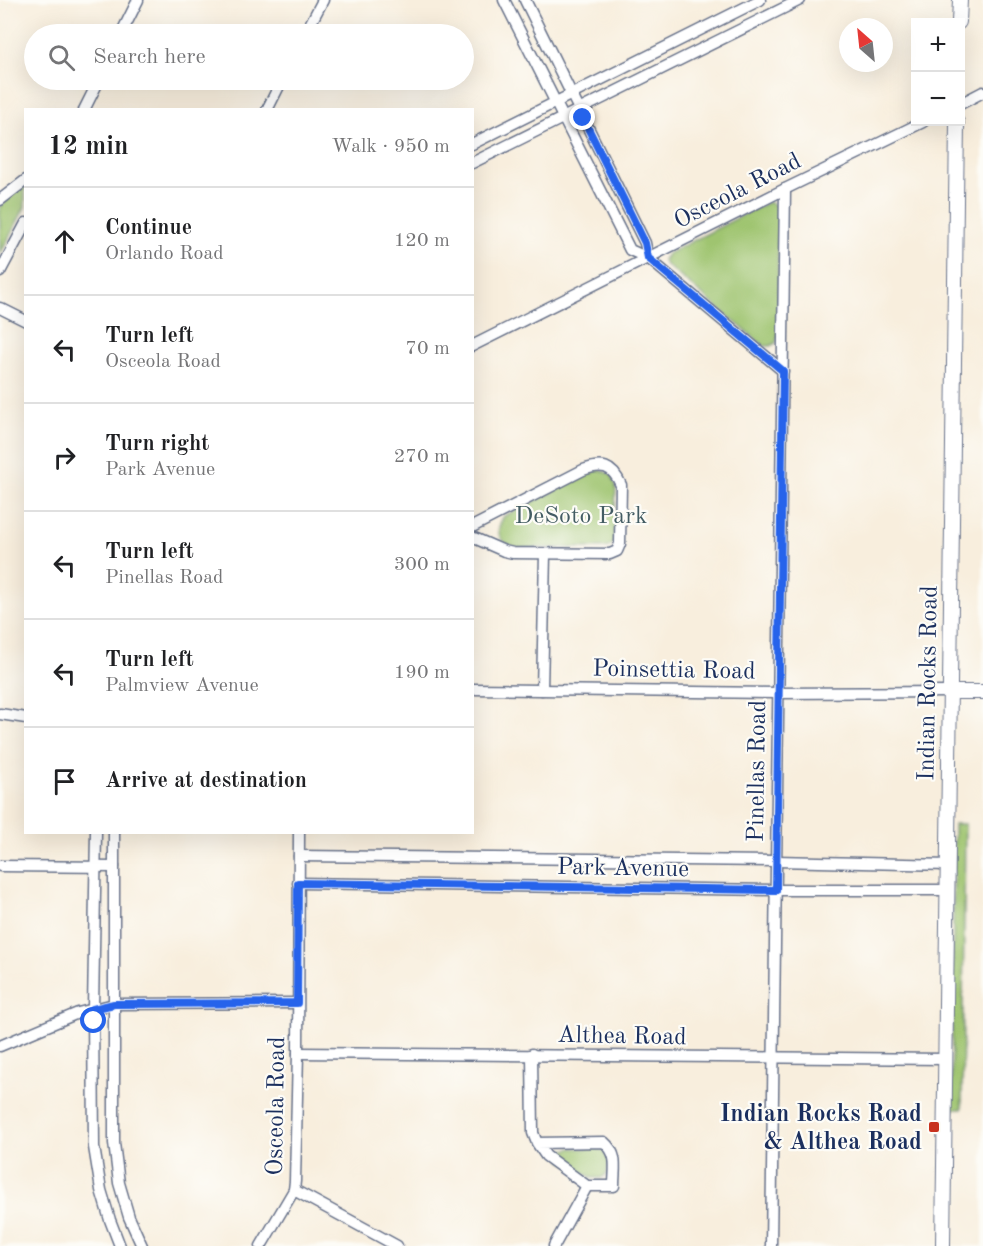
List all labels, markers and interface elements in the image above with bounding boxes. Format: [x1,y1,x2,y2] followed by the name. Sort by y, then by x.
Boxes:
[839,18,893,72] north arrow
[911,18,965,126] map controls
[911,18,965,72] button: +
[24,24,474,90] search box
[45,41,78,74] icon: search
[93,46,206,68] text: Search here
[911,72,965,126] button: −
[569,104,595,130] route end
[48,134,128,160] text: 12 min
[331,137,450,157] text: Walk · 950 m
[670,150,805,234] street label: Osceola Road
[105,217,192,239] text: Continue
[48,225,81,258] icon: ahead
[394,231,450,251] text: 120 m
[105,244,224,264] text: Orlando Road
[105,325,194,347] text: Turn left
[48,333,81,366] icon: left
[405,339,450,359] text: 70 m
[105,352,221,372] text: Osceola Road
[105,433,209,455] text: Turn right
[48,441,81,474] icon: right
[394,447,450,467] text: 270 m
[105,460,215,480] text: Park Avenue
[514,505,648,529] park label: DeSoto Park
[105,541,194,563] text: Turn left
[48,549,81,582] icon: left
[394,555,450,575] text: 300 m
[105,568,224,588] text: Pinellas Road
[915,585,943,781] street label: Indian Rocks Road
[105,649,194,671] text: Turn left
[48,657,81,690] icon: left
[592,658,756,684] street label: Poinsettia Road
[394,663,450,683] text: 190 m
[105,676,259,696] text: Palmview Avenue
[745,700,771,842] street label: Pinellas Road
[48,765,81,798] icon: arrive
[105,770,307,792] text: Arrive at destination
[557,856,689,882] street label: Park Avenue
[80,1007,106,1033] route start
[557,1024,687,1050] street label: Althea Road
[264,1036,290,1176] street label: Osceola Road
[720,1103,922,1155] place label: Indian Rocks Road & Althea Road
[927,1120,941,1134] marker: Indian Rocks Road & Althea Road

